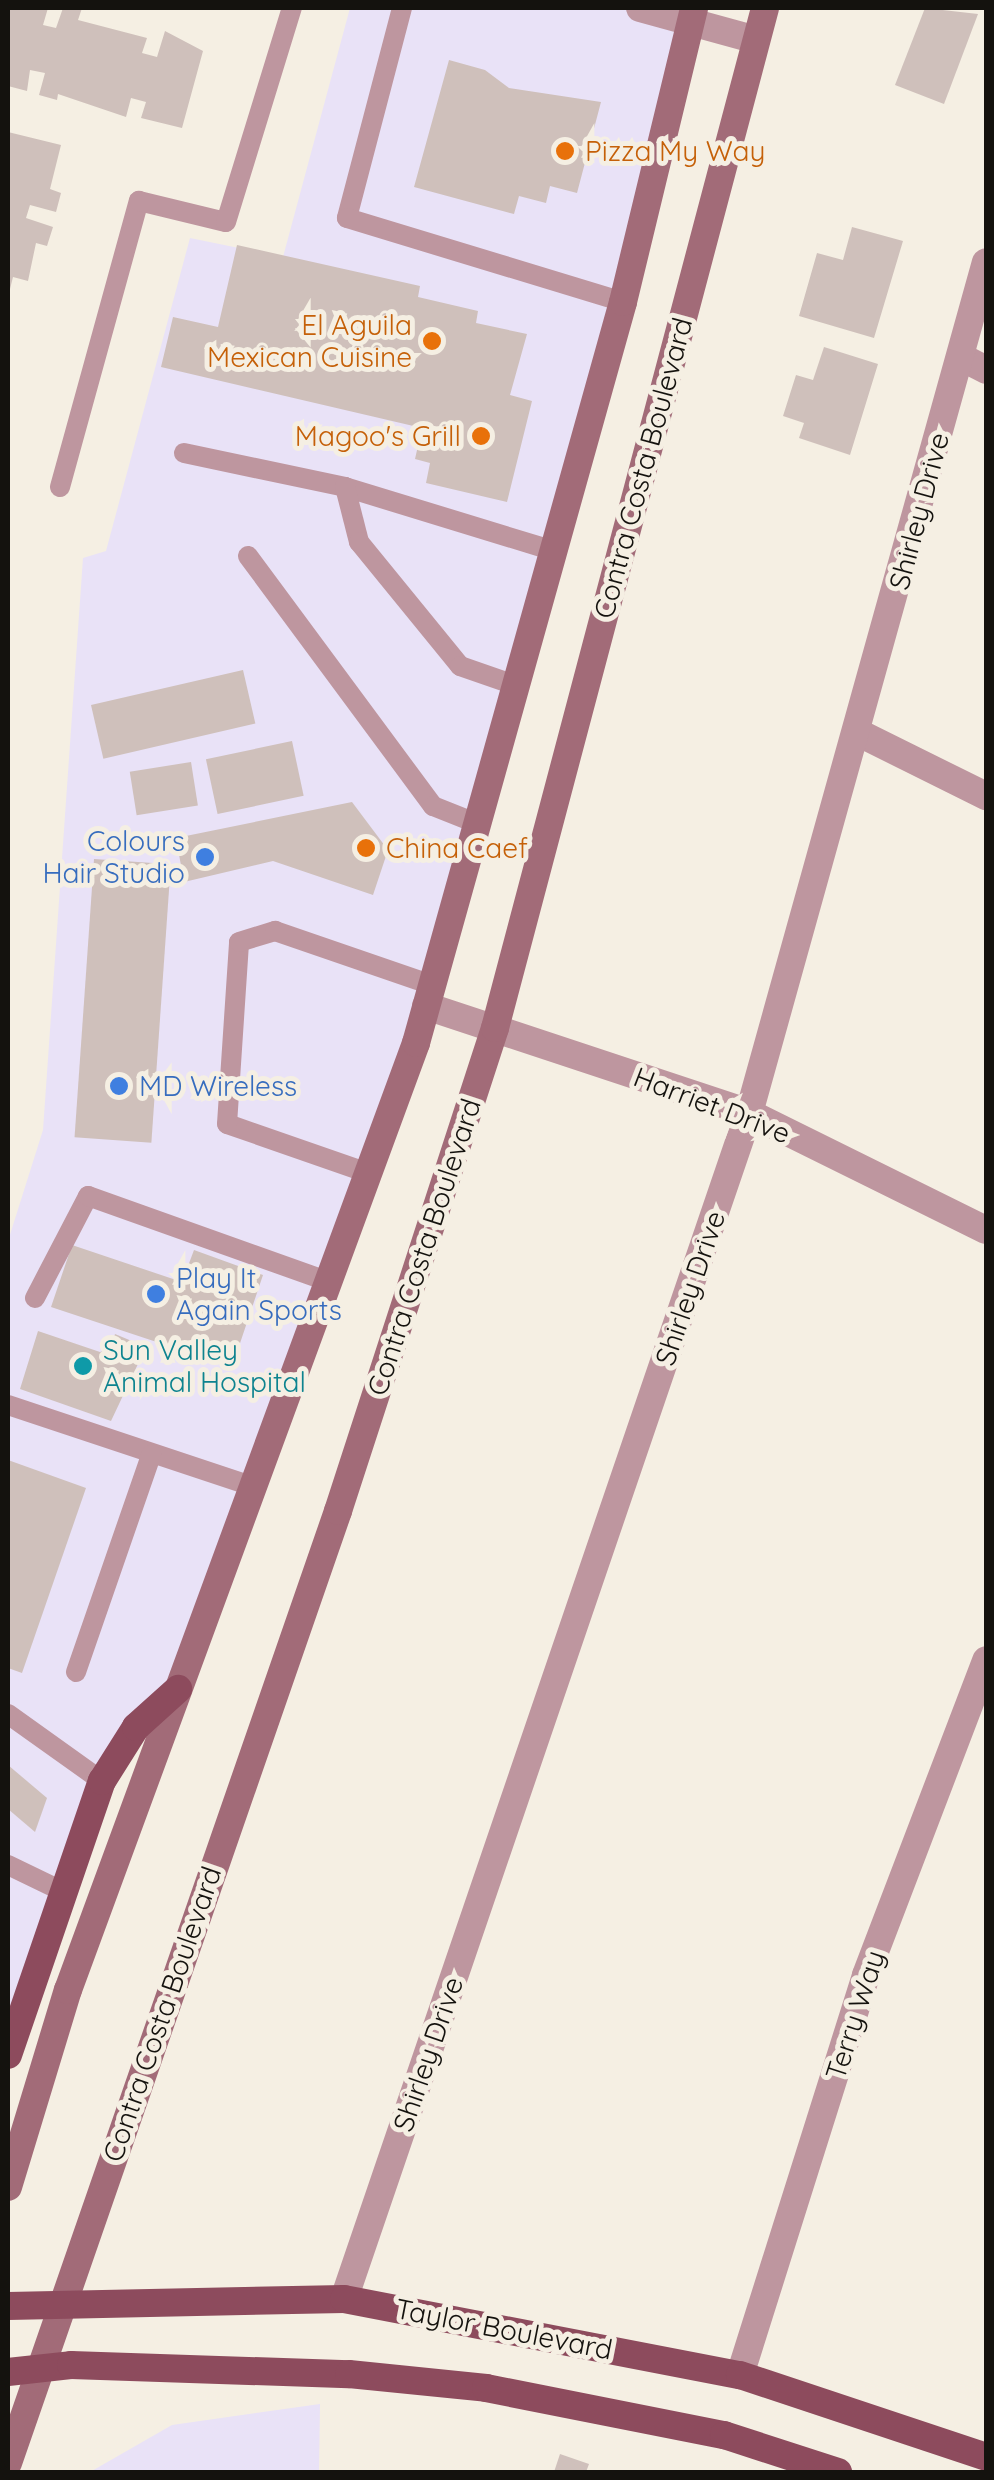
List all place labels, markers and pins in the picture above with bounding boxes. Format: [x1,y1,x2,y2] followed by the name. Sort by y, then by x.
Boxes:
[585,134,765,168] place label: Pizza My Way
[554,140,576,162] marker: Pizza My Way
[207,308,412,374] place label: El Aguila Mexican Cuisine
[421,330,443,352] marker: El Aguila Mexican Cuisine
[295,419,461,453] place label: Magoo's Grill
[470,425,492,447] marker: Magoo's Grill
[42,824,185,890] place label: Colours Hair Studio
[386,831,528,865] place label: China Caef
[355,837,377,859] marker: China Caef
[194,846,216,868] marker: Colours Hair Studio
[139,1069,297,1103] place label: MD Wireless
[108,1075,130,1097] marker: MD Wireless
[176,1261,342,1327] place label: Play It Again Sports
[145,1283,167,1305] marker: Play It Again Sports
[103,1333,306,1399] place label: Sun Valley Animal Hospital
[72,1355,94,1377] marker: Sun Valley Animal Hospital

